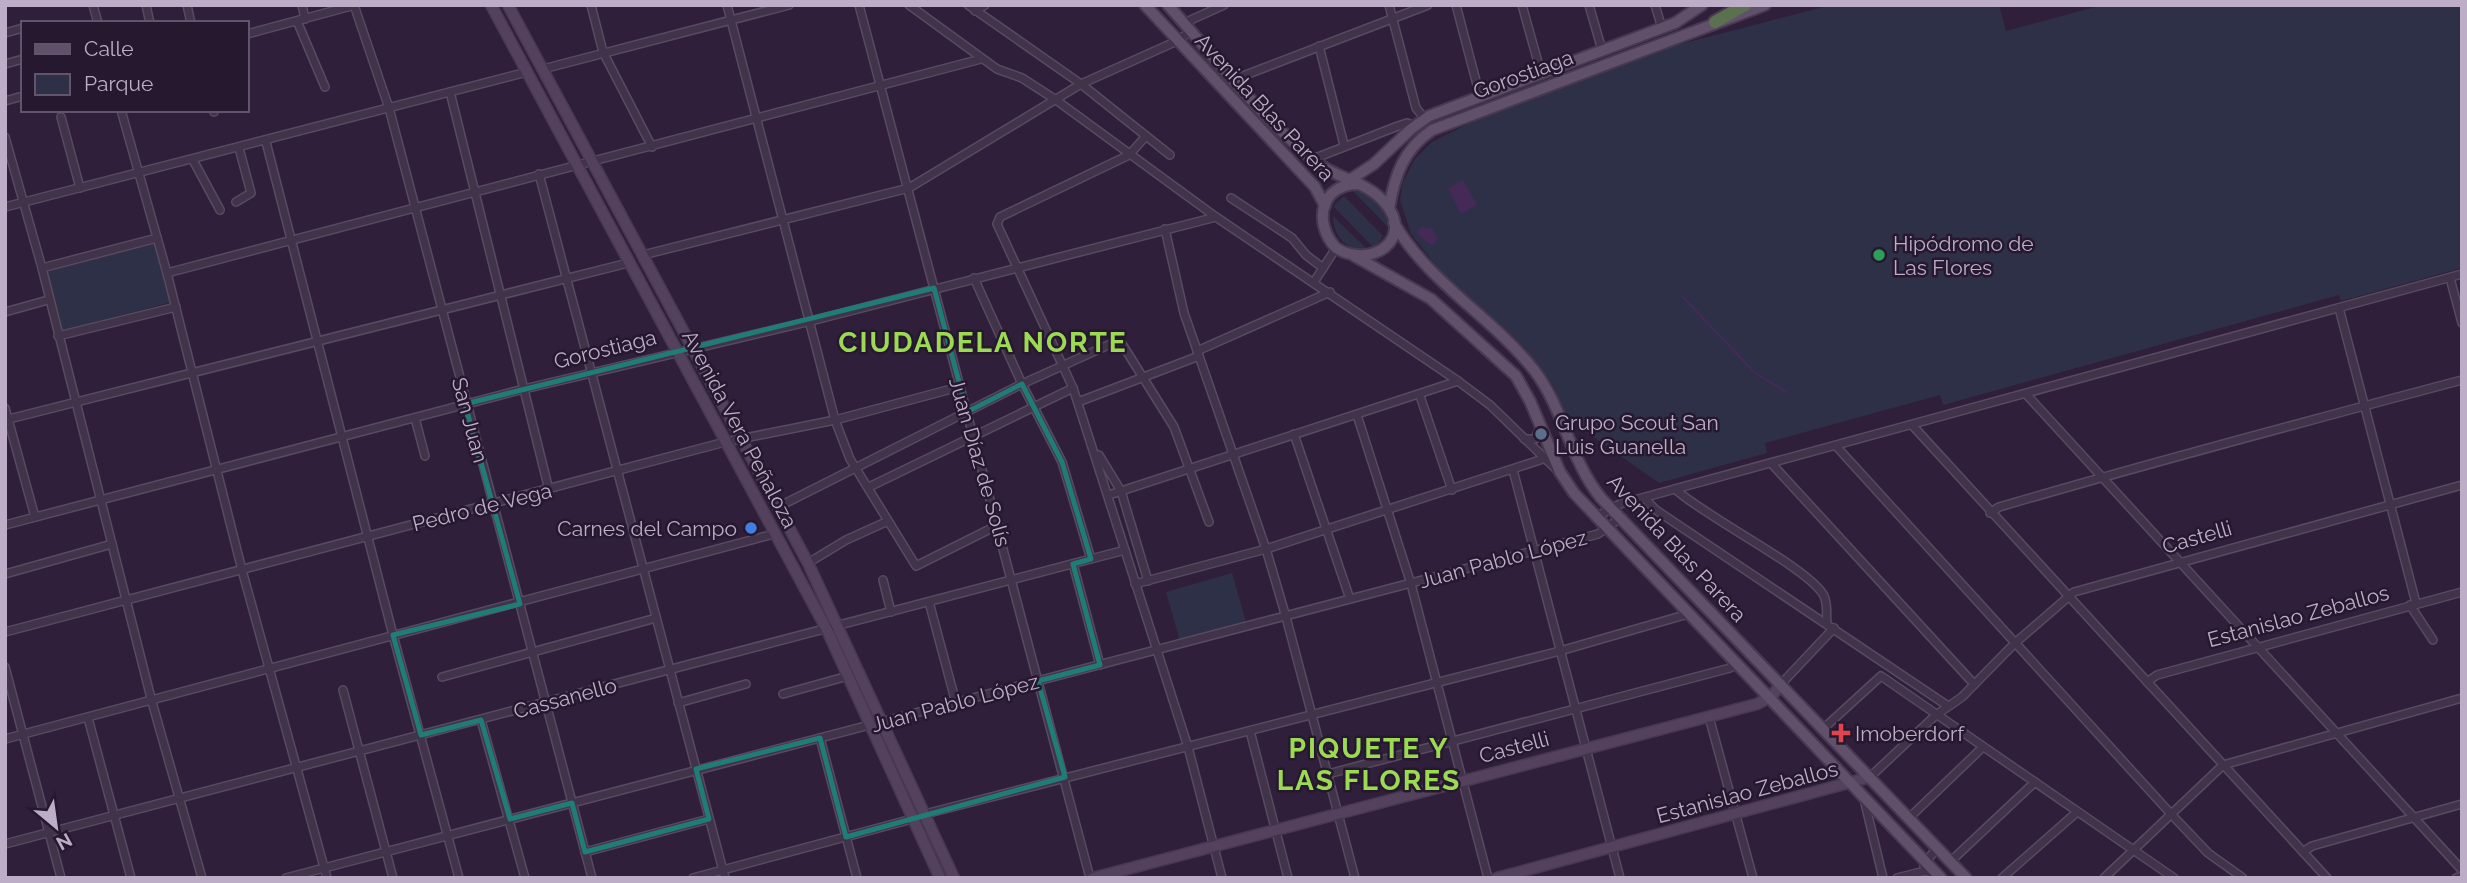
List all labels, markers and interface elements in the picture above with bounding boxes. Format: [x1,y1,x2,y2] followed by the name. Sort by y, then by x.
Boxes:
[21,21,248,112] legend
[1190,28,1340,186] street label: Avenida Blas Parera
[84,36,134,61] text: Calle
[1470,44,1576,104] street label: Gorostiaga
[84,71,153,96] text: Parque
[1893,231,2034,280] place label: Hipódromo de Las Flores
[1871,247,1887,263] marker: Hipódromo de Las Flores
[551,324,659,374] street label: Gorostiaga
[677,326,803,532] street label: Avenida Vera Peñaloza
[838,326,1128,359] district label: CIUDADELA NORTE
[447,375,493,465] street label: San Juan
[944,375,1016,549] street label: Juan Díaz de Solís
[1555,410,1719,459] place label: Grupo Scout San Luis Guanella
[1533,426,1549,442] marker: Grupo Scout San Luis Guanella
[1602,469,1752,627] street label: Avenida Blas Parera
[410,478,554,536] street label: Pedro de Vega
[2159,515,2235,559] street label: Castelli
[557,516,737,541] place label: Carnes del Campo
[743,520,759,536] marker: Carnes del Campo
[1416,525,1590,593] street label: Juan Pablo López
[2204,580,2392,652] street label: Estanislao Zeballos
[868,669,1042,737] street label: Juan Pablo López
[511,672,619,724] street label: Cassanello
[1855,721,1965,746] place label: Imoberdorf
[1833,725,1849,741] marker: Imoberdorf
[1476,726,1552,768] street label: Castelli
[1277,732,1461,797] district label: PIQUETE Y LAS FLORES
[1653,756,1841,828] street label: Estanislao Zeballos
[21,792,91,862] north arrow
[53,829,76,855] text: N

